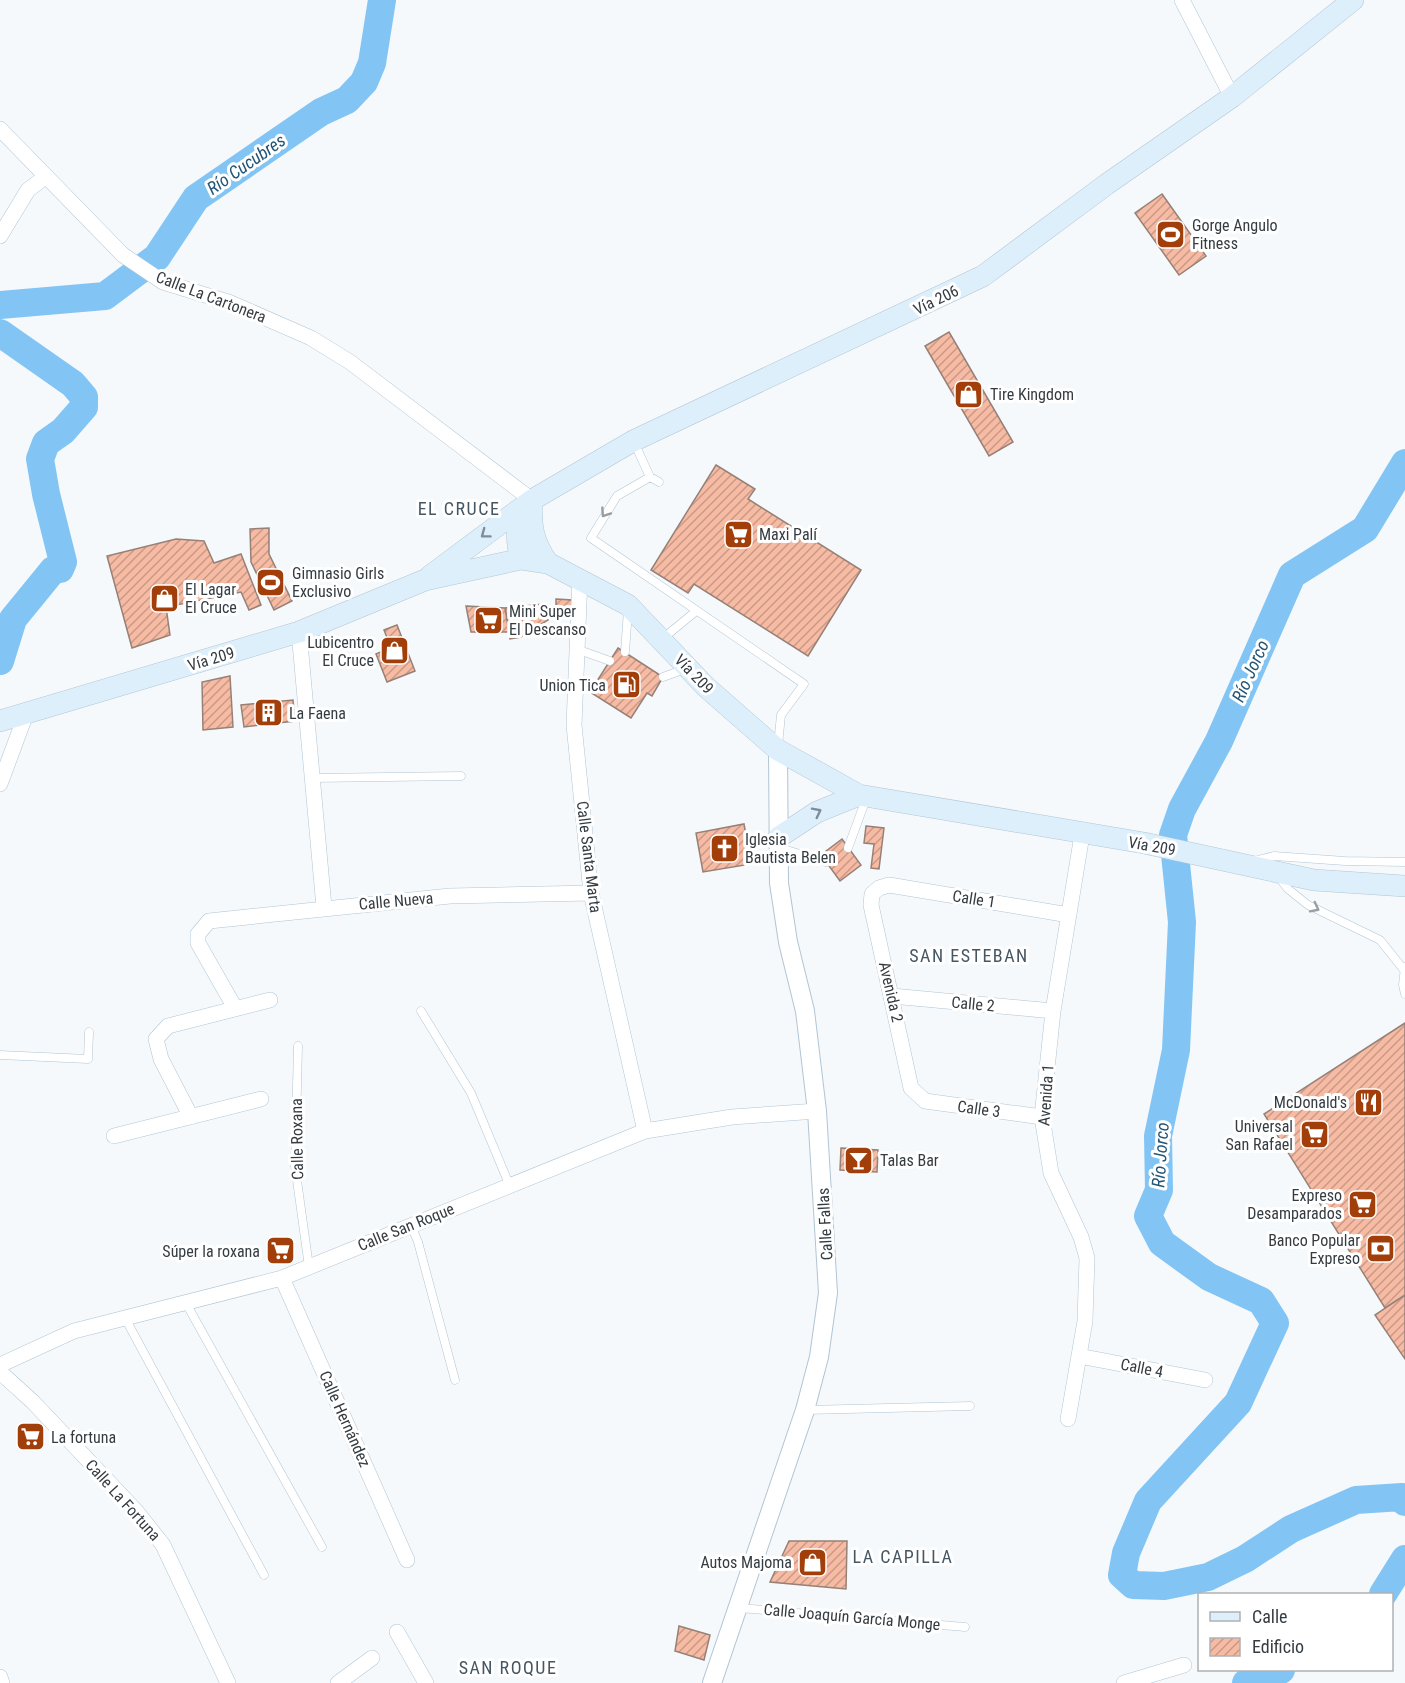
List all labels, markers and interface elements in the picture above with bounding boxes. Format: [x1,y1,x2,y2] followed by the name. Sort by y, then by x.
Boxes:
[203,129,289,199] water label: Río Cucubres
[1192,216,1278,253] place label: Gorge Angulo Fitness
[1155,218,1187,250] sports icon: Gorge Angulo Fitness
[153,267,269,327] street label: Calle La Cartonera
[910,281,962,319] street label: Vía 206
[953,378,985,410] shop icon: Tire Kingdom
[990,385,1074,404] place label: Tire Kingdom
[418,498,500,519] district label: EL CRUCE
[601,507,612,518] one-way arrow
[722,518,754,550] supermarket icon: Maxi Palí
[759,525,818,544] place label: Maxi Palí
[480,527,491,538] one-way arrow
[292,564,384,601] place label: Gimnasio Girls Exclusivo
[255,566,287,598] sports icon: Gimnasio Girls Exclusivo
[185,580,237,617] place label: El Lagar El Cruce
[148,582,180,614] shop icon: El Lagar El Cruce
[509,602,586,639] place label: Mini Super El Descanso
[472,604,504,636] supermarket icon: Mini Super El Descanso
[307,633,374,670] place label: Lubicentro El Cruce
[379,635,411,667] shop icon: Lubicentro El Cruce
[1227,637,1273,705] water label: Río Jorco
[185,643,237,675] street label: Vía 209
[671,650,717,698] street label: Vía 209
[611,669,643,701] fuel station icon: Union Tica
[539,676,606,695] place label: Union Tica
[252,697,284,729] building icon: La Faena
[289,704,346,723] place label: La Faena
[573,800,605,914] street label: Calle Santa Marta
[811,808,821,819] one-way arrow
[745,830,836,867] place label: Iglesia Bautista Belen
[708,832,740,864] church icon: Iglesia Bautista Belen
[1127,832,1177,860] street label: Vía 209
[951,886,997,912] street label: Calle 1
[358,888,434,914] street label: Calle Nueva
[1308,901,1319,912] one-way arrow
[909,945,1029,966] district label: SAN ESTEBAN
[875,960,907,1024] street label: Avenida 2
[951,993,995,1015] street label: Calle 2
[1034,1064,1058,1126] street label: Avenida 1
[1352,1086,1384,1118] restaurant icon: McDonald's
[1274,1093,1347,1112] place label: McDonald's
[956,1097,1002,1121] street label: Calle 3
[287,1098,307,1180] street label: Calle Roxana
[1226,1117,1293,1154] place label: Universal San Rafael
[1298,1119,1330,1151] supermarket icon: Universal San Rafael
[1147,1122,1173,1188] water label: Río Jorco
[843,1144,875,1176] bar icon: Talas Bar
[880,1151,939,1170] place label: Talas Bar
[1247,1186,1342,1223] place label: Expreso Desamparados
[814,1187,836,1261] street label: Calle Fallas
[1347,1188,1379,1220] supermarket icon: Expreso Desamparados
[355,1199,457,1255] street label: Calle San Roque
[1268,1231,1360,1268] place label: Banco Popular Expreso
[1365,1233,1397,1265] bank icon: Banco Popular Expreso
[265,1235,297,1267] supermarket icon: Súper la roxana
[162,1242,260,1261] place label: Súper la roxana
[1119,1355,1165,1381] street label: Calle 4
[315,1368,375,1470] street label: Calle Hernández
[14,1421,46,1453] supermarket icon: La fortuna
[51,1428,116,1447] place label: La fortuna
[82,1455,164,1545] street label: Calle La Fortuna
[797,1546,829,1578] shop icon: Autos Majoma
[853,1546,953,1567] district label: LA CAPILLA
[700,1553,792,1572] place label: Autos Majoma
[1198,1593,1393,1671] legend
[763,1600,941,1634] street label: Calle Joaquín García Monge
[1252,1606,1288,1627] text: Calle
[1252,1636,1304,1657] text: Edificio
[459,1657,557,1678] district label: SAN ROQUE

